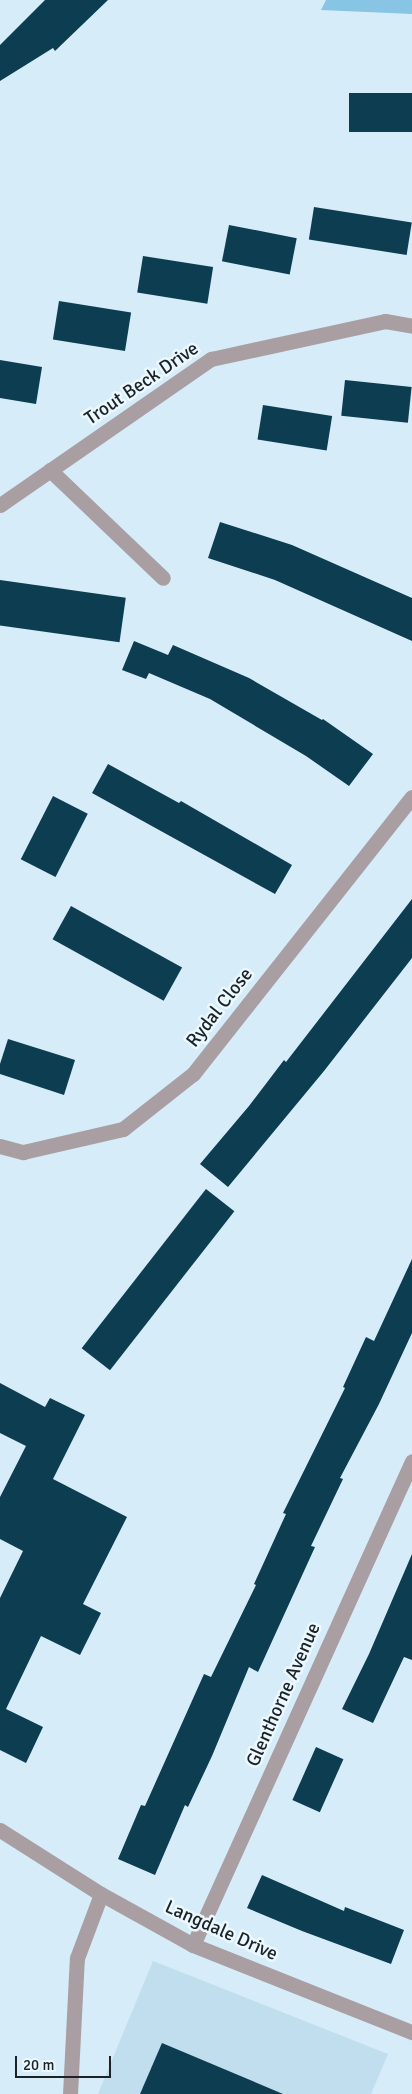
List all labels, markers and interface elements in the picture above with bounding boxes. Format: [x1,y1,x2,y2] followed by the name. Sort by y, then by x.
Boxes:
[81,338,203,430] street label: Trout Beck Drive
[182,964,258,1052] street label: Rydal Close
[242,1620,326,1770] street label: Glenthorne Avenue
[161,1896,281,1966] street label: Langdale Drive
[18,2046,114,2078] scale bar
[23,2056,54,2074] text: 20 m

